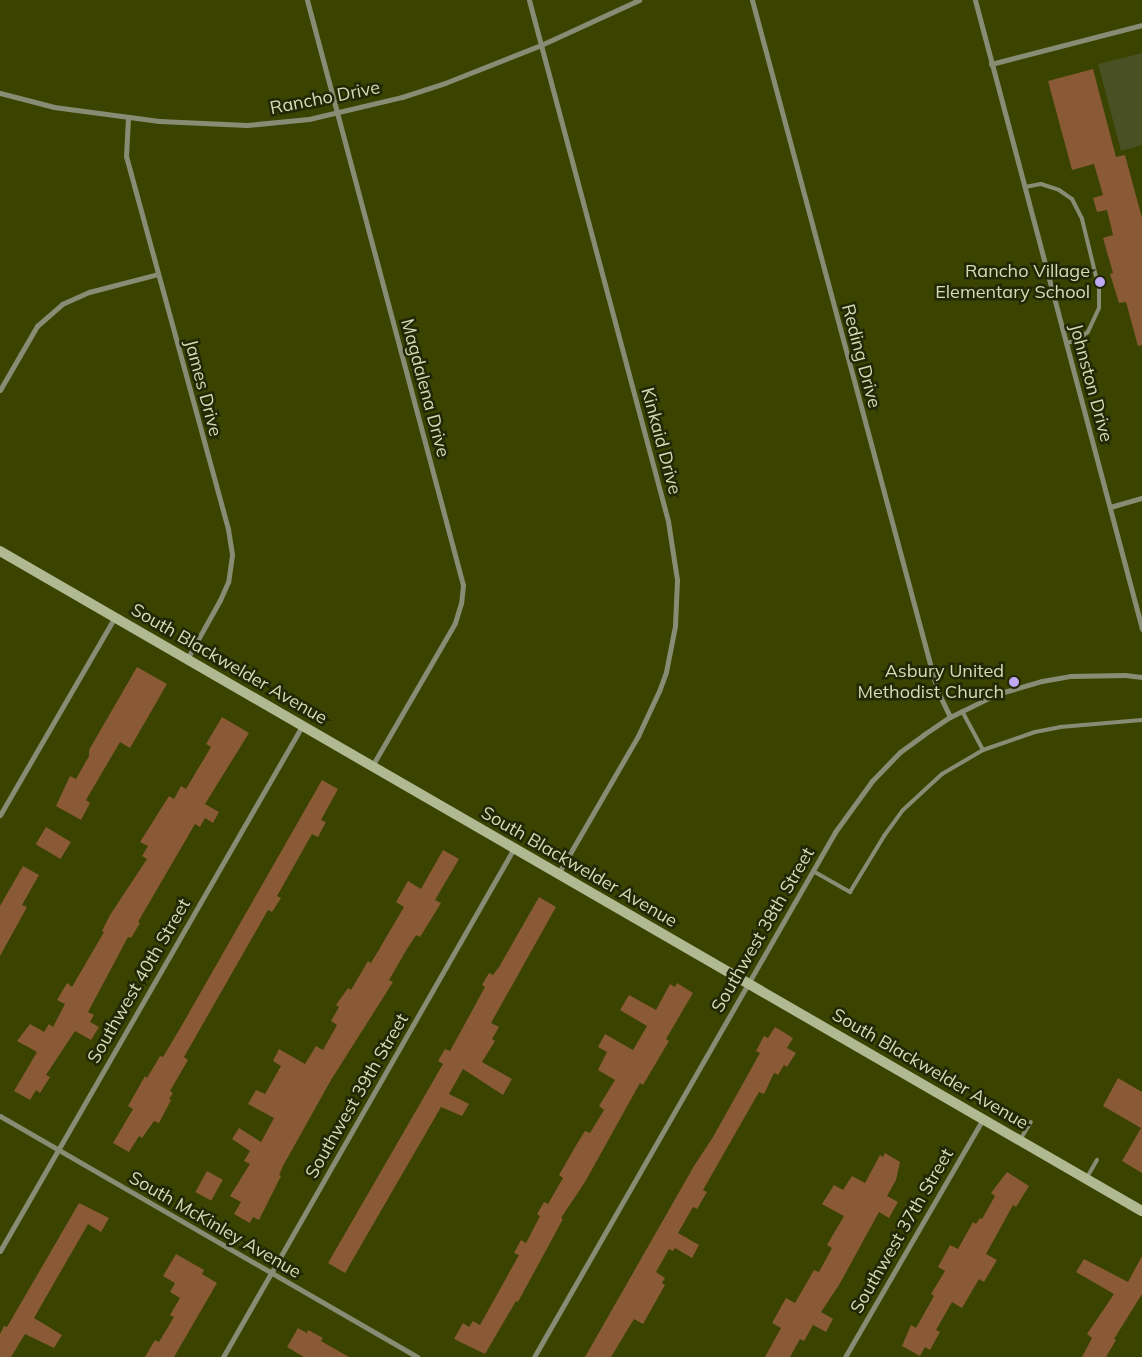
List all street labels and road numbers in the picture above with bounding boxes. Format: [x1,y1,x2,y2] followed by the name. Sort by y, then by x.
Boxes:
[268,77,382,119] street label: Rancho Drive
[837,302,885,410] street label: Reding Drive
[396,316,454,460] street label: Magdalena Drive
[1065,322,1117,444] street label: Johnston Drive
[180,337,226,439] street label: James Drive
[636,385,686,497] street label: Kinkaid Drive
[127,599,331,729] street label: South Blackwelder Avenue
[477,802,681,932] street label: South Blackwelder Avenue
[707,844,819,1016] street label: Southwest 38th Street
[83,895,195,1067] street label: Southwest 40th Street
[828,1004,1032,1134] street label: South Blackwelder Avenue
[301,1010,413,1182] street label: Southwest 39th Street
[846,1145,958,1317] street label: Southwest 37th Street
[125,1167,305,1283] street label: South McKinley Avenue

